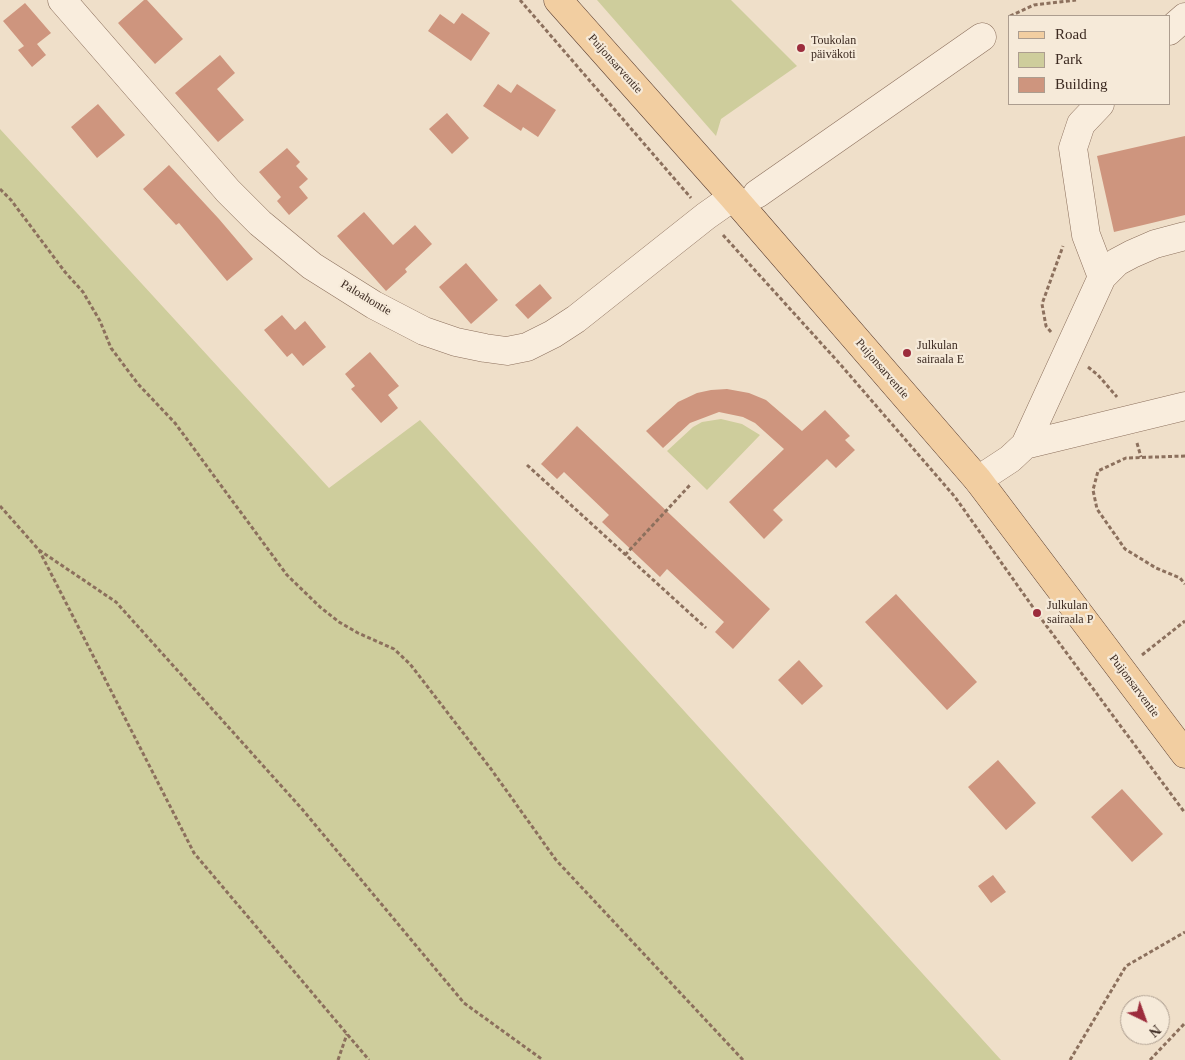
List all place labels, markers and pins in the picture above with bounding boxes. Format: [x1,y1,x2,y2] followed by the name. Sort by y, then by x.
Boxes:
[811,34,856,62] place label: Toukolan päiväkoti
[795,42,807,54] marker: Toukolan päiväkoti
[917,339,964,367] place label: Julkulan sairaala E
[901,347,913,359] marker: Julkulan sairaala E
[1047,599,1093,627] place label: Julkulan sairaala P
[1031,607,1043,619] marker: Julkulan sairaala P

